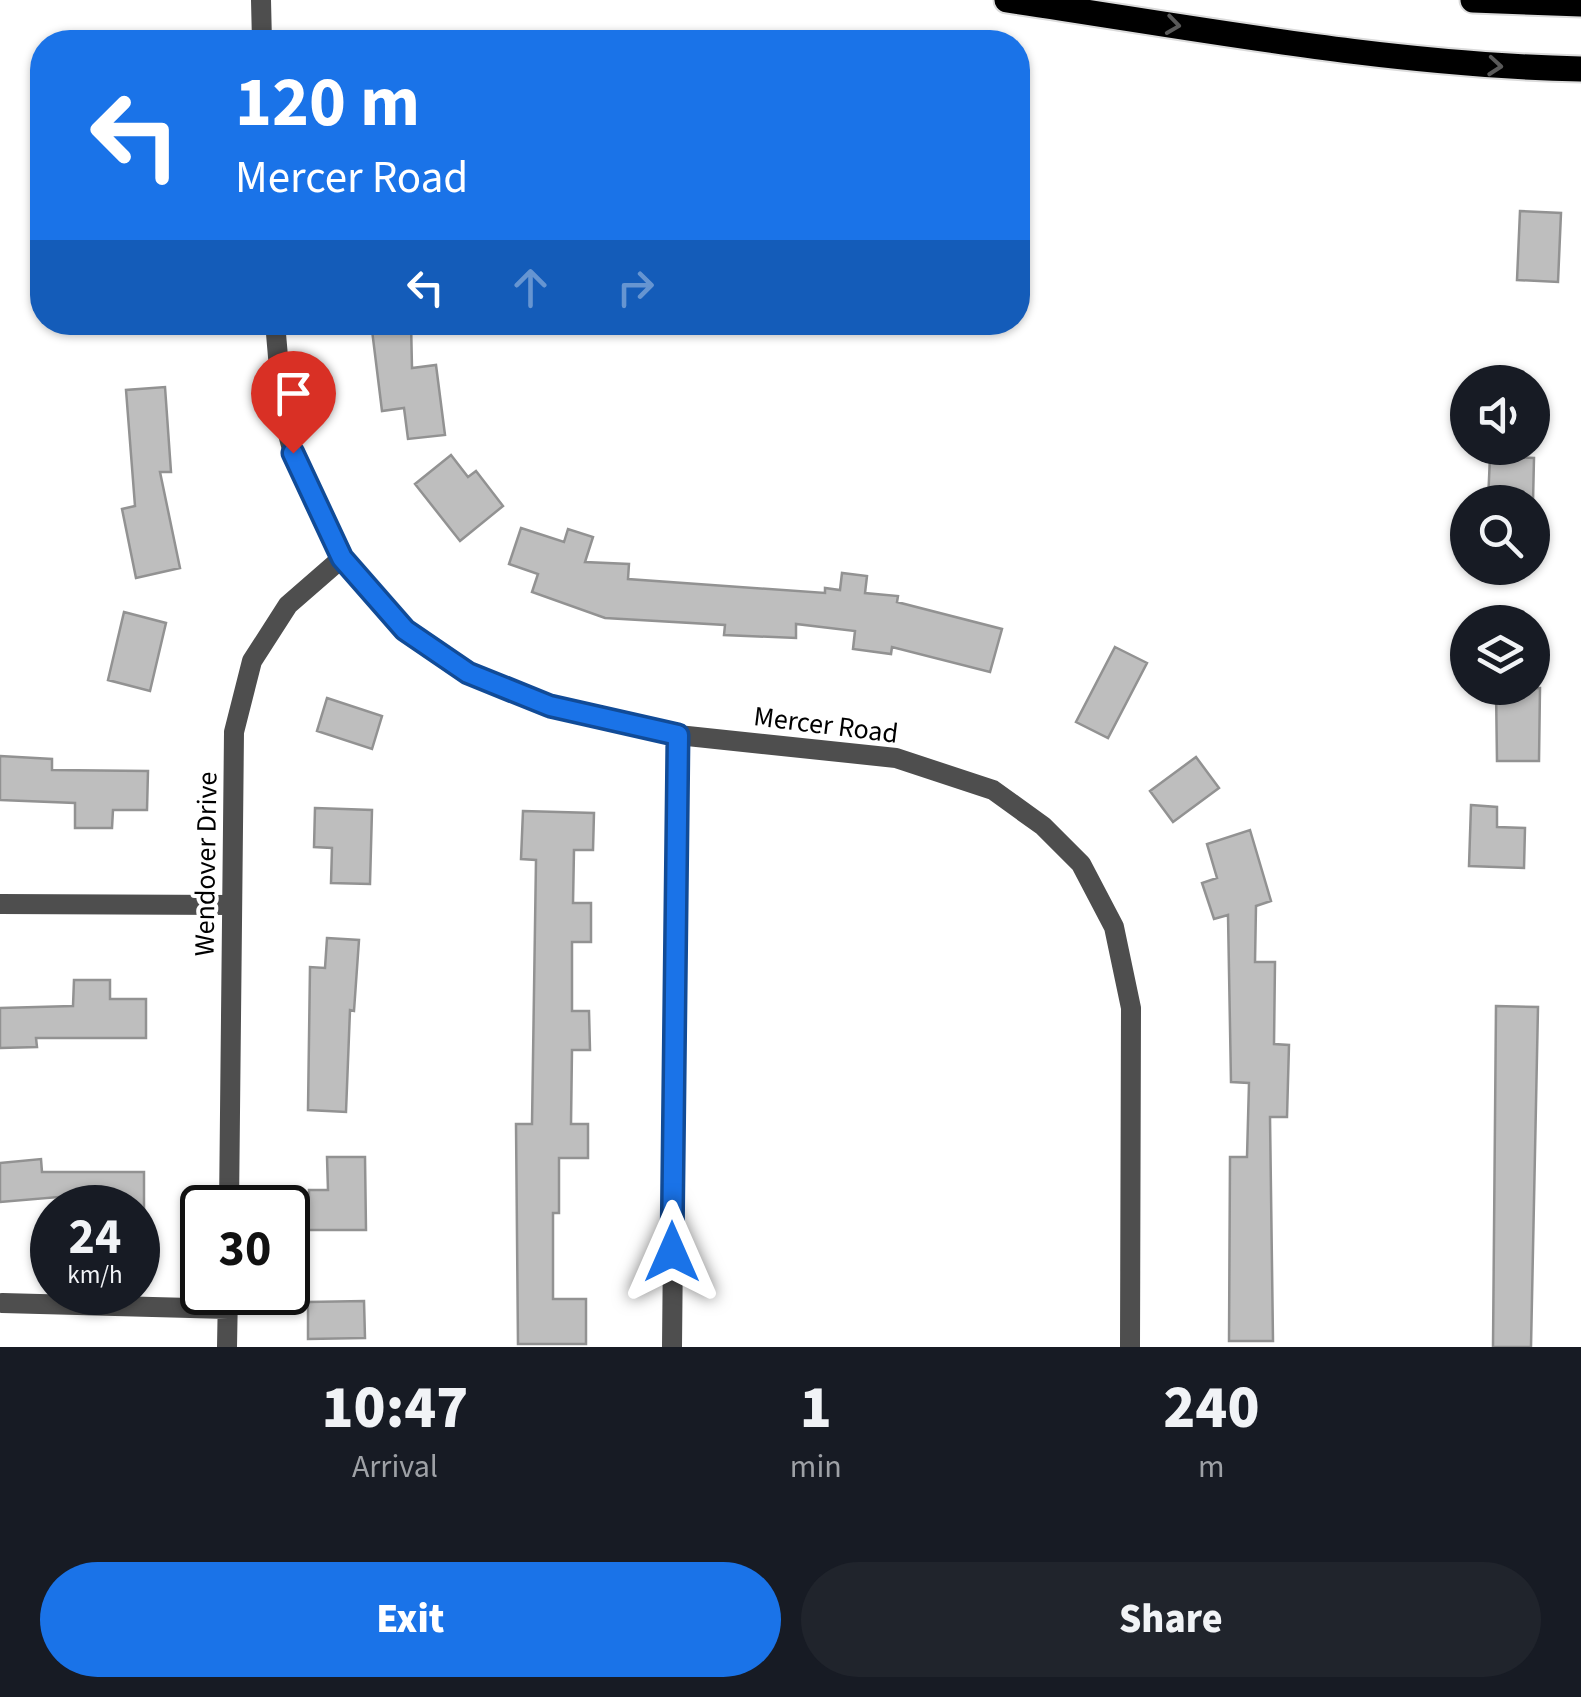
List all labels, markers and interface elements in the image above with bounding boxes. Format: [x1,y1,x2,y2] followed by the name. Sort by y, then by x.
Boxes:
[1164,13,1181,34] one-way arrow
[235,53,420,153] text: 120 m
[1487,55,1503,76] one-way arrow
[70,70,200,200] icon: left
[235,146,468,210] text: Mercer Road
[398,260,453,315] icon: left
[503,260,558,315] icon: ahead
[608,260,663,315] icon: right
[251,351,336,454] pin
[1450,365,1550,705] map controls
[1450,365,1550,465] button: sound
[266,366,321,421] icon: arrive
[1450,485,1550,585] button: search
[1450,605,1550,705] button: layers
[751,696,900,754] street label: Mercer Road
[184,771,228,957] street label: Wendover Drive
[180,1185,310,1315] speed limit sign: 30
[620,1200,724,1304] position arrow
[69,1202,121,1273] text: 24
[67,1257,123,1293] text: km/h
[322,1366,468,1451] text: 10:47
[800,1366,832,1451] text: 1
[1163,1366,1259,1451] text: 240
[352,1444,438,1490] text: Arrival
[790,1444,842,1490] text: min
[1198,1444,1225,1490] text: m
[40,1562,781,1677] button: Exit
[801,1562,1541,1677] button: Share

